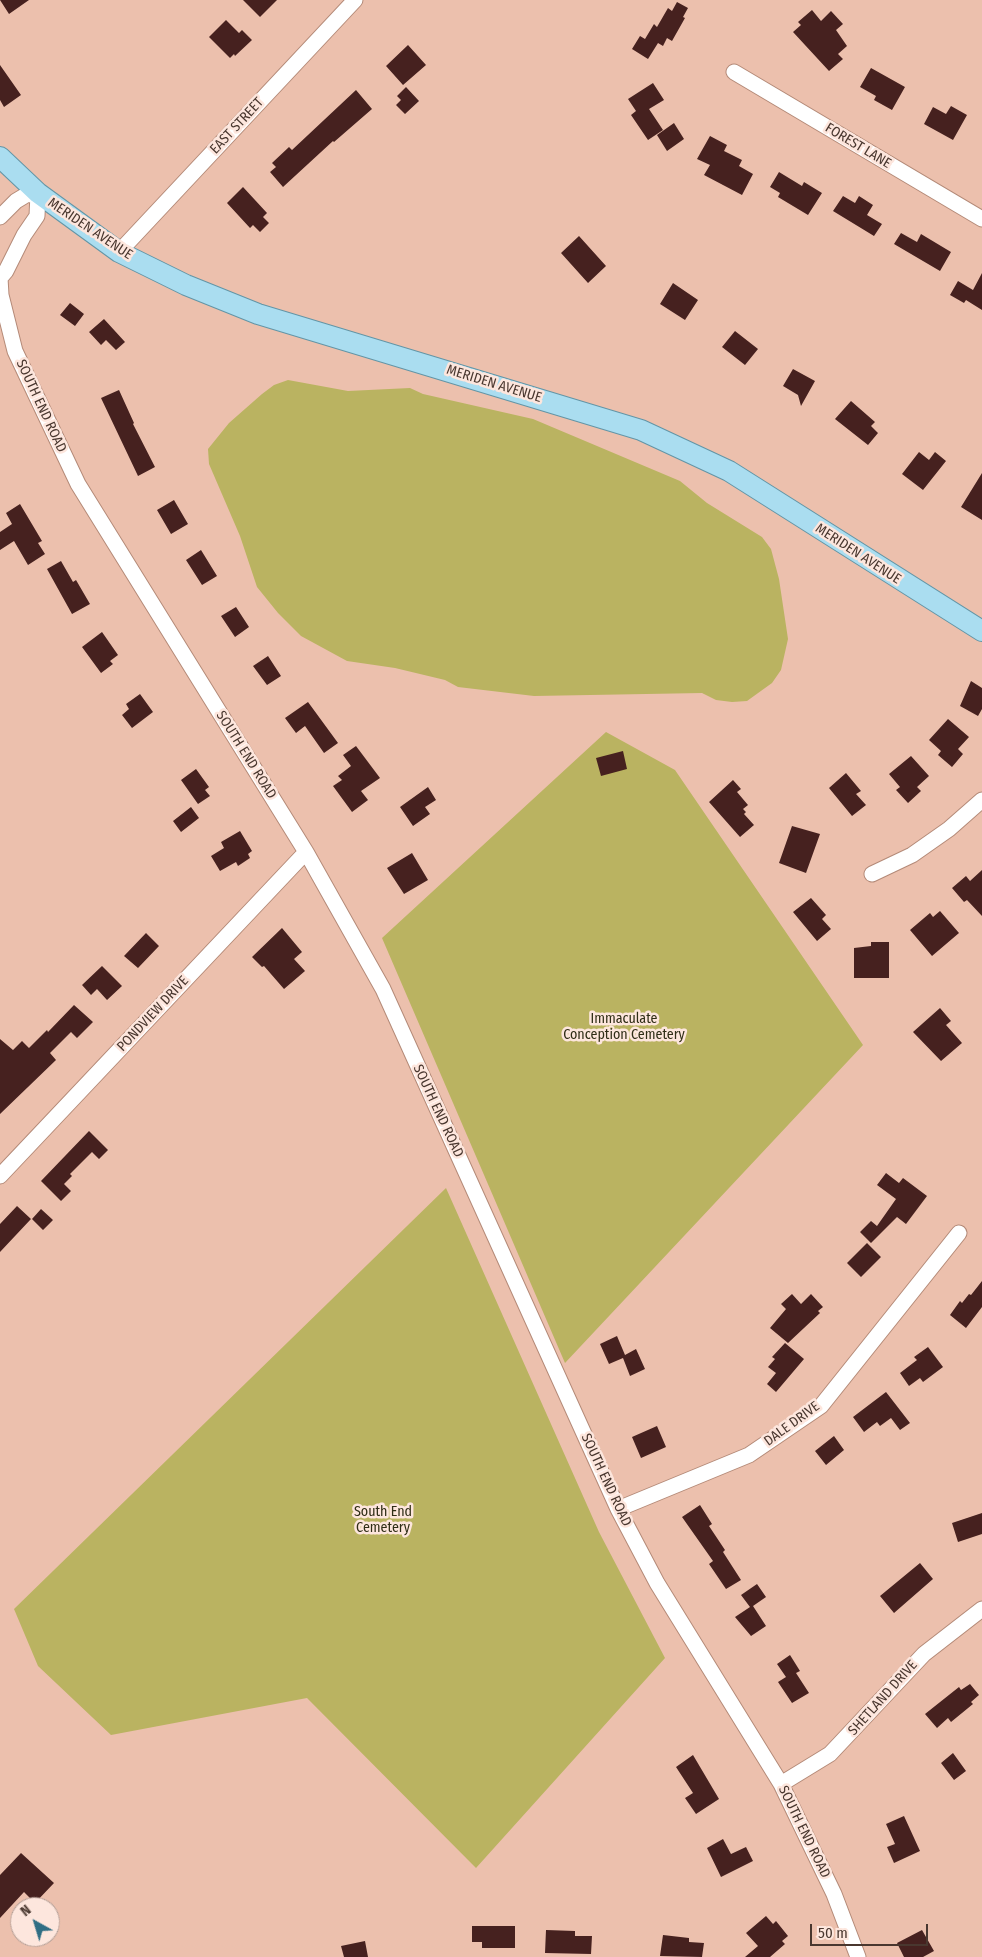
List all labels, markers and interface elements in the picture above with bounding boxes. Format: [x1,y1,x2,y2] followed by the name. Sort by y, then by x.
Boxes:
[207,94,267,158] street label: EAST STREET
[822,120,894,172] street label: FOREST LANE
[44,195,136,263] street label: MERIDEN AVENUE
[12,357,70,455] street label: SOUTH END ROAD
[444,362,544,406] street label: MERIDEN AVENUE
[812,520,904,588] street label: MERIDEN AVENUE
[212,708,280,802] street label: SOUTH END ROAD
[114,973,192,1055] street label: PONDVIEW DRIVE
[563,1011,685,1044] park label: Immaculate Conception Cemetery
[409,1062,467,1160] street label: SOUTH END ROAD
[761,1398,823,1450] street label: DALE DRIVE
[577,1431,635,1529] street label: SOUTH END ROAD
[354,1504,412,1536] park label: South End Cemetery
[845,1657,921,1739] street label: SHETLAND DRIVE
[774,1783,834,1881] street label: SOUTH END ROAD
[10,1897,60,1947] north arrow
[17,1901,34,1920] text: N
[812,1914,930,1946] scale bar
[818,1924,848,1942] text: 50 m

